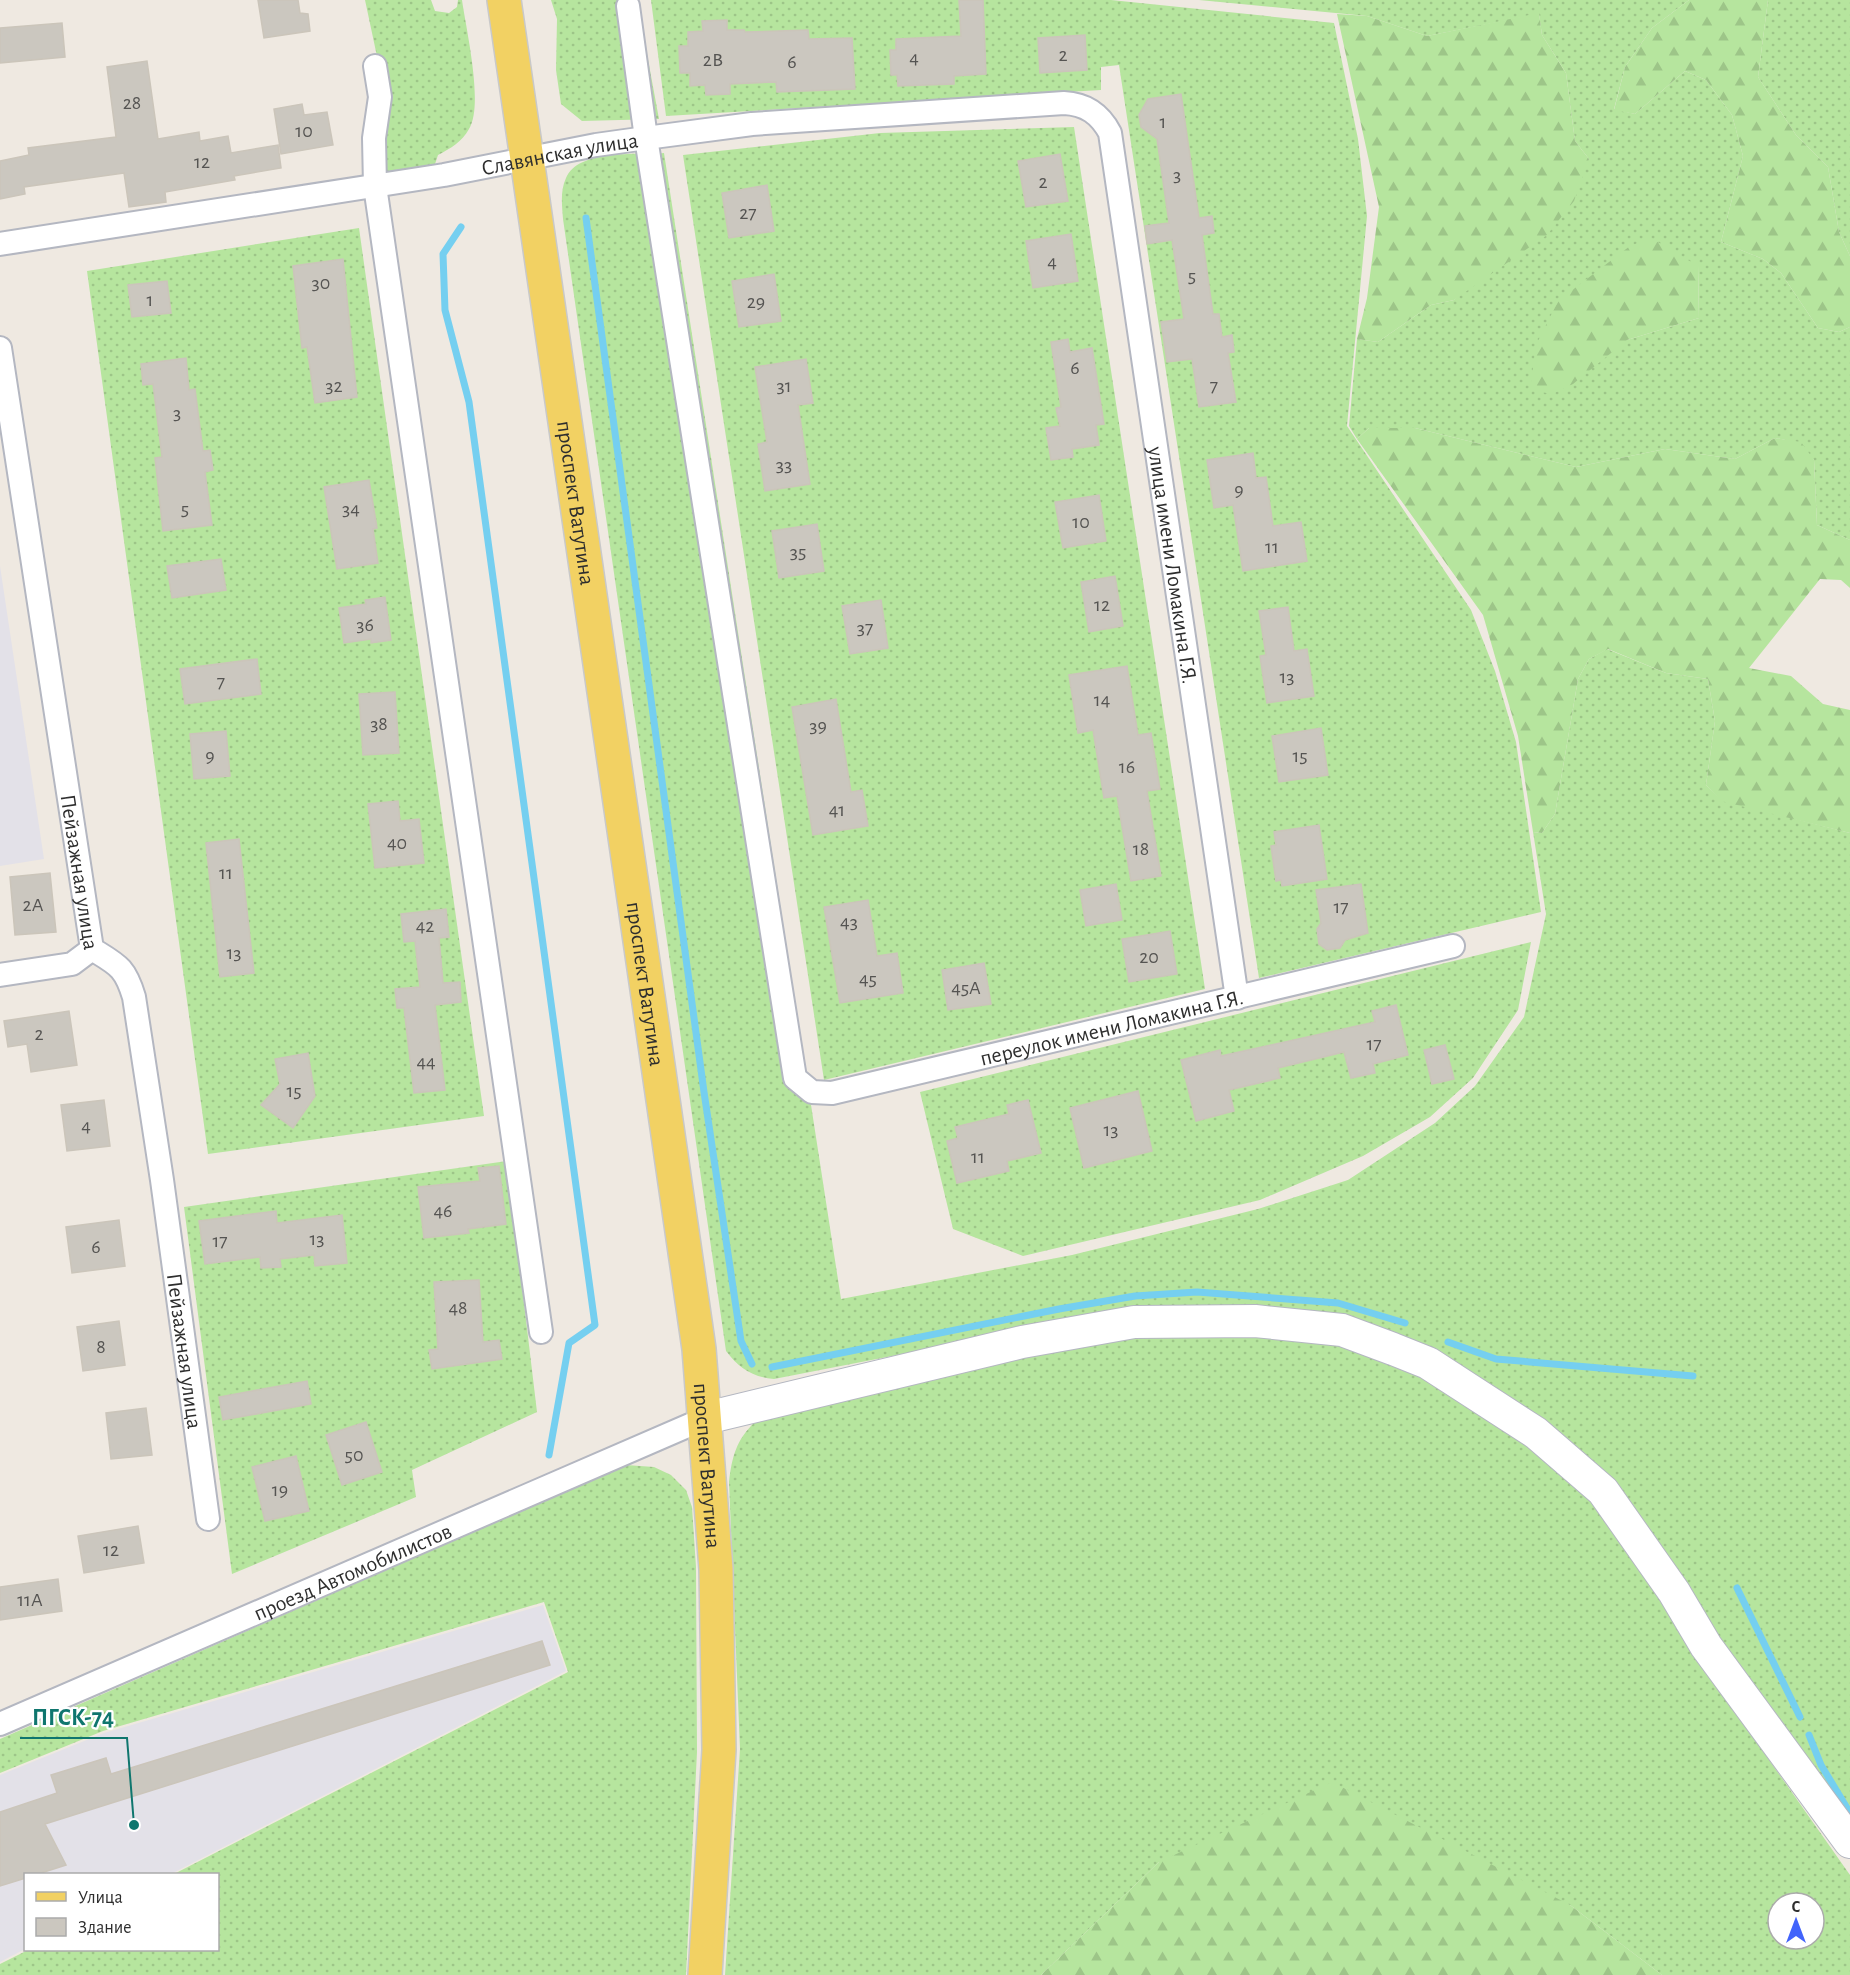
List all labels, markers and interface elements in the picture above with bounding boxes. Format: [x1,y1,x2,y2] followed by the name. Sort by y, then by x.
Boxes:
[1058,45,1068,65] house number: 2
[909,48,919,68] house number: 4
[703,50,723,70] house number: 2В
[787,52,797,72] house number: 6
[123,93,141,113] house number: 28
[1160,112,1166,132] house number: 1
[295,121,313,141] house number: 10
[480,129,639,179] street label: Славянская улица
[194,152,210,172] house number: 12
[1173,165,1181,185] house number: 3
[1038,172,1048,192] house number: 2
[739,203,757,223] house number: 27
[1047,252,1057,272] house number: 4
[1188,266,1196,286] house number: 5
[312,273,330,293] house number: 30
[147,290,153,310] house number: 1
[747,292,765,312] house number: 29
[1070,358,1080,378] house number: 6
[325,376,343,396] house number: 32
[776,376,792,396] house number: 31
[1210,376,1218,396] house number: 7
[173,403,181,423] house number: 3
[553,419,598,587] street label: проспект Ватутина
[1144,444,1201,685] street label: улица имени Ломакина Г.Я.
[776,455,792,475] house number: 33
[1234,480,1244,500] house number: 9
[181,499,189,519] house number: 5
[342,499,360,519] house number: 34
[1072,512,1090,532] house number: 10
[1265,537,1279,557] house number: 11
[790,542,806,562] house number: 35
[1094,595,1110,615] house number: 12
[356,615,374,635] house number: 36
[857,618,873,638] house number: 37
[1279,667,1295,687] house number: 13
[217,672,225,692] house number: 7
[1094,690,1110,710] house number: 14
[370,714,388,734] house number: 38
[809,716,827,736] house number: 39
[205,746,215,766] house number: 9
[1292,746,1308,766] house number: 15
[1119,757,1135,777] house number: 16
[56,793,102,951] street label: Пейзажная улица
[829,800,845,820] house number: 41
[387,833,407,853] house number: 40
[1133,839,1149,859] house number: 18
[219,863,233,883] house number: 11
[23,895,44,915] house number: 2А
[1333,897,1349,917] house number: 17
[622,900,668,1068] street label: проспект Ватутина
[840,912,858,932] house number: 43
[416,916,434,936] house number: 42
[226,943,242,963] house number: 13
[1139,947,1159,967] house number: 20
[859,969,877,989] house number: 45
[951,978,981,998] house number: 45А
[978,986,1245,1070] street label: переулок имени Ломакина Г.Я.
[34,1024,44,1044] house number: 2
[1366,1034,1382,1054] house number: 17
[416,1052,436,1072] house number: 44
[286,1081,302,1101] house number: 15
[81,1116,91,1136] house number: 4
[1103,1120,1119,1140] house number: 13
[971,1147,985,1167] house number: 11
[433,1201,453,1221] house number: 46
[309,1229,325,1249] house number: 13
[212,1231,228,1251] house number: 17
[91,1237,101,1257] house number: 6
[163,1272,206,1430] street label: Пейзажная улица
[448,1298,468,1318] house number: 48
[96,1337,106,1357] house number: 8
[690,1382,724,1549] street label: проспект Ватутина
[345,1445,363,1465] house number: 50
[272,1480,288,1500] house number: 19
[250,1520,455,1625] street label: проезд Автомобилистов
[103,1540,119,1560] house number: 12
[17,1590,43,1610] house number: 11А
[20,1696,127,1738] callout: ПГСК-74
[32,1706,114,1730] text: ПГСК-74
[24,1873,219,1951] legend
[78,1889,123,1907] text: Улица
[1766,1891,1826,1951] north arrow
[1792,1899,1801,1915] text: С
[78,1919,132,1937] text: Здание

